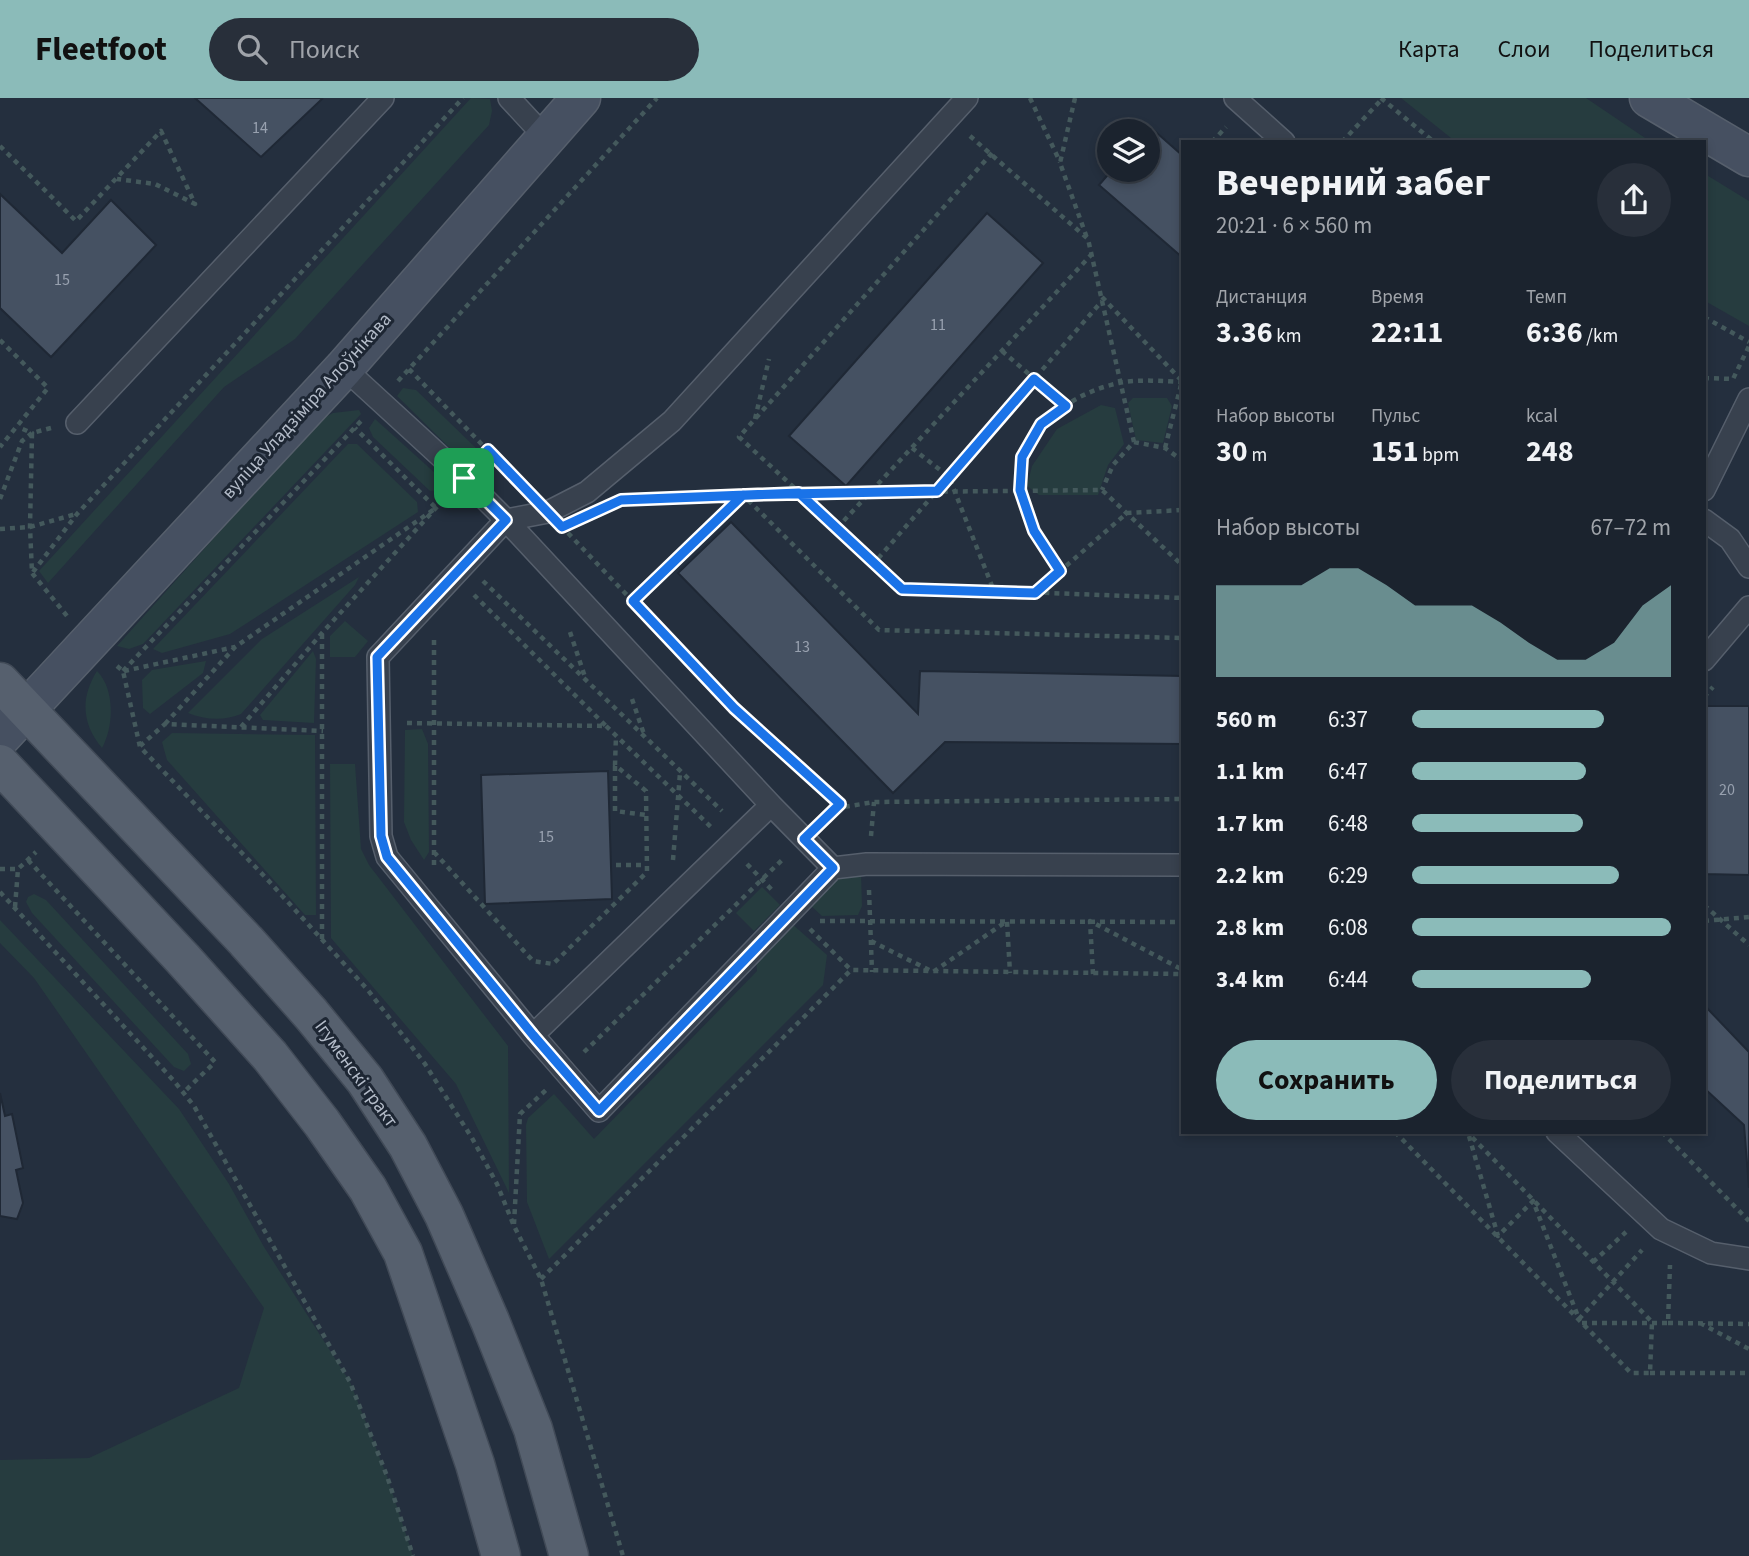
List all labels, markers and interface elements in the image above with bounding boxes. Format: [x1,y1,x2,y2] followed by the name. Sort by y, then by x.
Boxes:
[209,18,699,81] search box
[35,26,167,73] text: Fleetfoot
[233,30,271,68] icon: search
[289,31,359,68] text: Поиск
[1398,32,1460,67] text: Карта
[1498,32,1551,67] text: Слои
[1589,32,1714,67] text: Поделиться
[252,117,268,139] house number: 14
[1097,119,1160,182] map controls
[1097,119,1160,182] button: layers
[1216,156,1491,210] text: Вечерний забег
[1597,163,1671,237] button: share
[1216,209,1372,242] text: 20:21 · 6 × 560 m
[54,269,70,291] house number: 15
[1216,284,1307,311] text: Дистанция
[1371,284,1424,311] text: Время
[1526,284,1567,311] text: Темп
[216,307,398,505] street label: вуліца Уладзіміра Алоўнікава
[1216,311,1273,354] text: 3.36
[1371,311,1443,354] text: 22:11
[1526,311,1583,354] text: 6:36
[930,314,946,336] house number: 11
[1273,323,1302,350] text: km
[1583,323,1618,350] text: /km
[1216,403,1335,430] text: Набор высоты
[1371,403,1420,430] text: Пульс
[1526,403,1558,430] text: kcal
[1216,430,1248,473] text: 30
[1371,430,1419,473] text: 151
[1526,430,1574,473] text: 248
[1248,442,1267,469] text: m
[1419,442,1459,469] text: bpm
[434,448,494,508] pin
[445,459,483,497] icon: arrive
[1216,511,1360,544] text: Набор высоты
[1591,511,1671,544] text: 67–72 m
[794,636,810,658] house number: 13
[1216,703,1277,736] text: 560 m
[1328,703,1368,736] text: 6:37
[1216,755,1284,788] text: 1.1 km
[1328,755,1368,788] text: 6:47
[1719,779,1735,801] house number: 20
[1216,807,1284,840] text: 1.7 km
[1328,807,1368,840] text: 6:48
[538,826,554,848] house number: 15
[1216,859,1284,892] text: 2.2 km
[1328,859,1368,892] text: 6:29
[1216,911,1284,944] text: 2.8 km
[1328,911,1368,944] text: 6:08
[1216,963,1284,996] text: 3.4 km
[1328,963,1368,996] text: 6:44
[308,1015,404,1133] street label: Ігуменскі тракт
[1216,1040,1437,1120] button: Сохранить
[1451,1040,1671,1120] button: Поделиться

